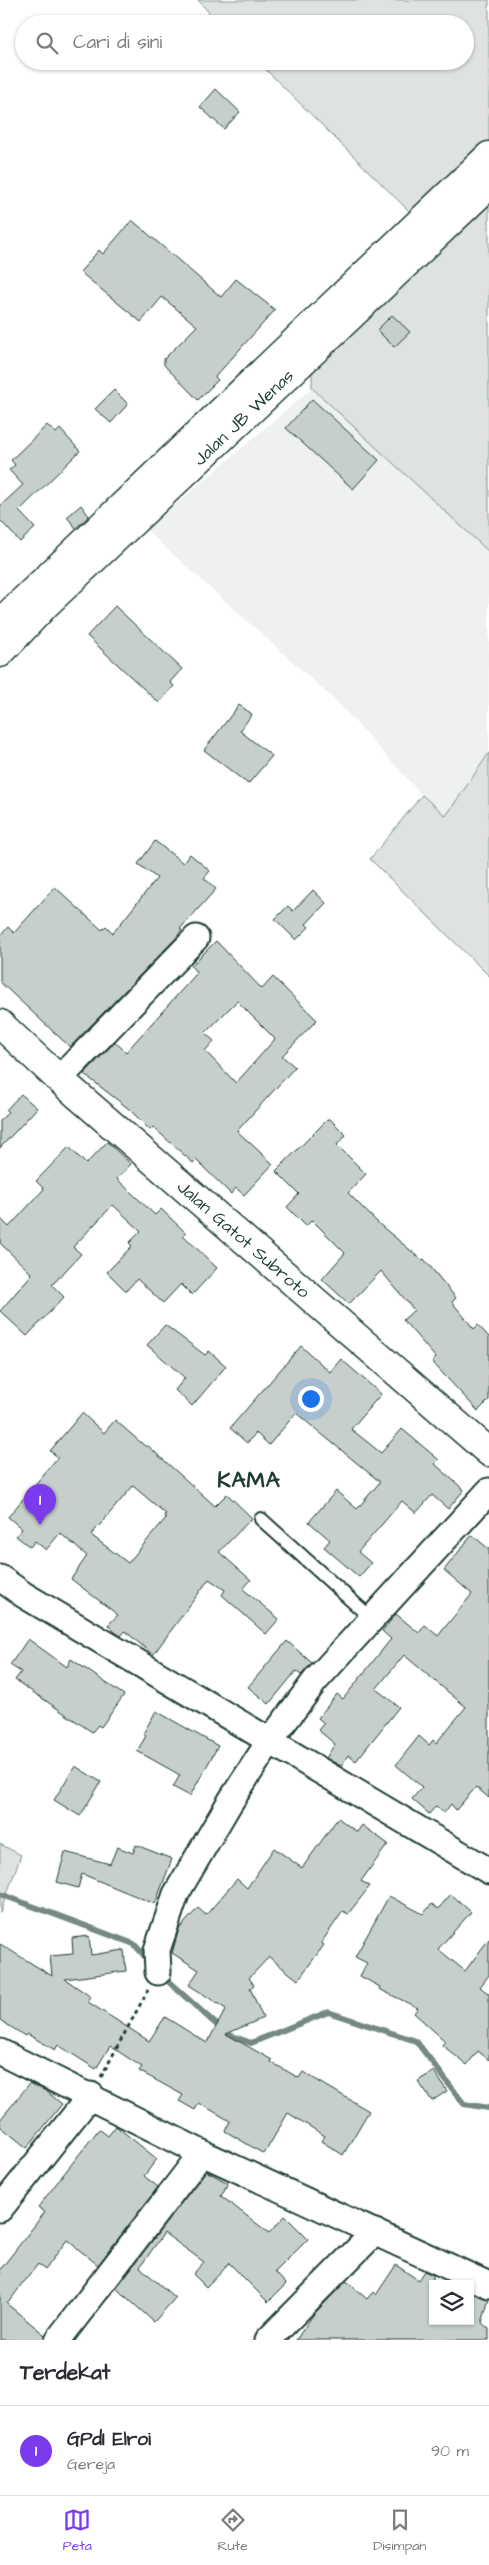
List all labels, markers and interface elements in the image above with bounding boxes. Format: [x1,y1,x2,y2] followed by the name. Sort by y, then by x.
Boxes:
[15,15,474,70] search box
[33,29,61,57] icon: search
[73,29,162,56] text: Cari di sini
[188,364,300,471] street label: Jalan JB Wenas
[171,1175,315,1304] street label: Jalan Gatot Subroto
[298,1386,324,1412] your location
[217,1465,281,1496] district label: KAMA
[24,1484,56,1525] pin: 1
[429,2280,474,2325] map controls
[429,2280,474,2325] button: layers
[20,2358,110,2387] text: Terdekat
[67,2426,151,2453] text: GPdI Elroi
[35,2440,37,2462] text: 1
[431,2440,469,2462] text: 90 m
[67,2453,115,2475] text: Gereja
[63,2506,92,2556] tab: Peta
[217,2506,248,2556] tab: Rute
[373,2506,426,2556] tab: Disimpan

